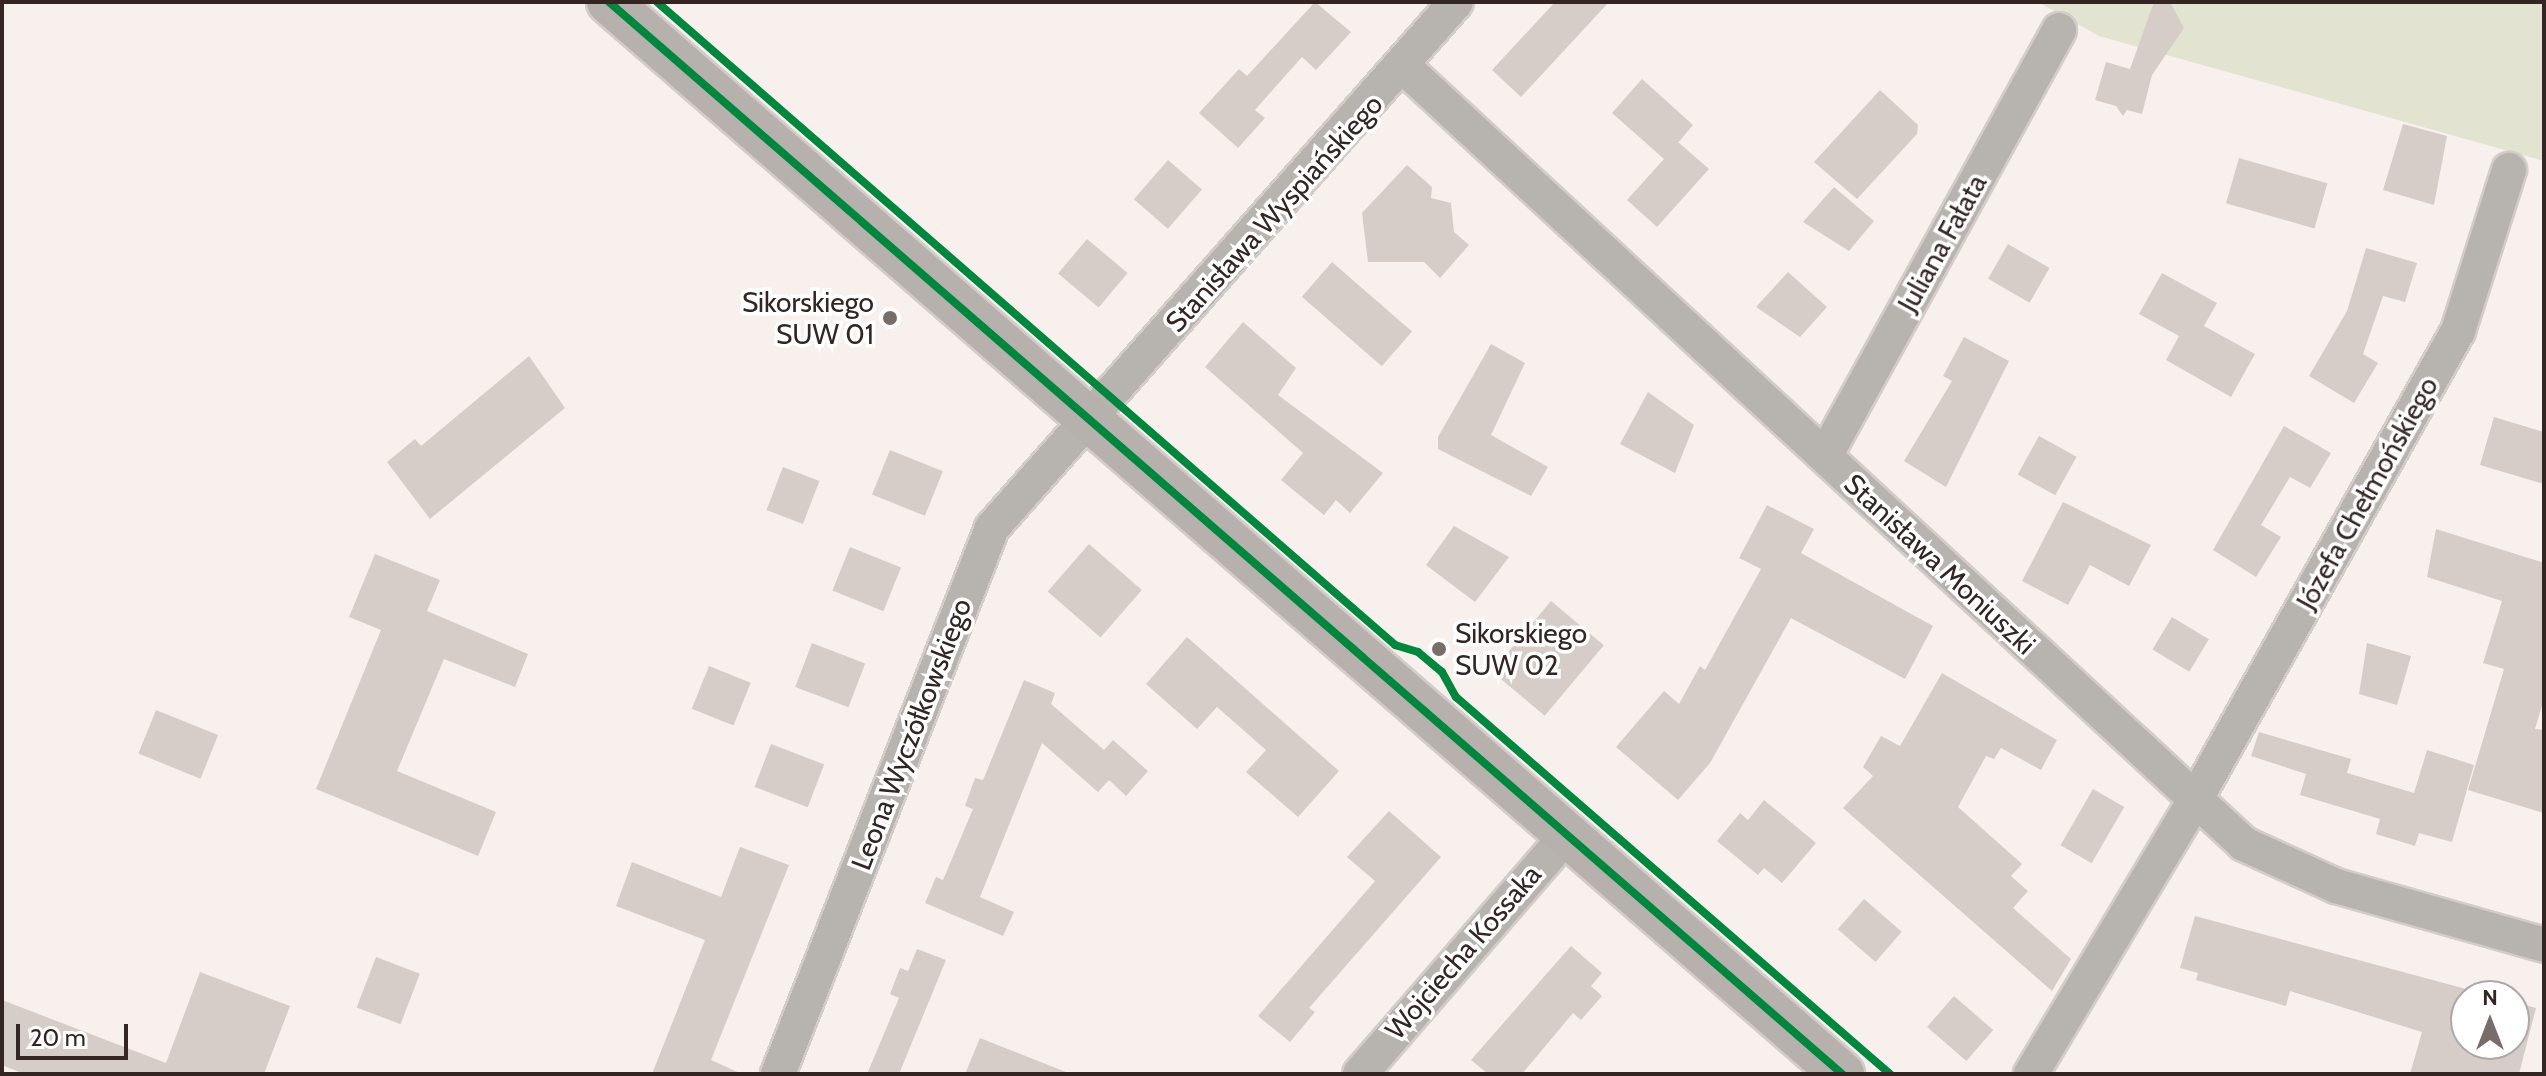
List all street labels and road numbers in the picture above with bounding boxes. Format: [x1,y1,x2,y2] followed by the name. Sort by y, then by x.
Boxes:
[1159,87,1389,339] street label: Stanisława Wyspiańskiego
[1890,168,1994,318] street label: Juliana Fałata
[2289,371,2445,615] street label: Józefa Chełmońskiego
[1838,467,2042,661] street label: Stanisława Moniuszki
[844,594,978,874] street label: Leona Wyczółkowskiego
[1378,858,1548,1046] street label: Wojciecha Kossaka

